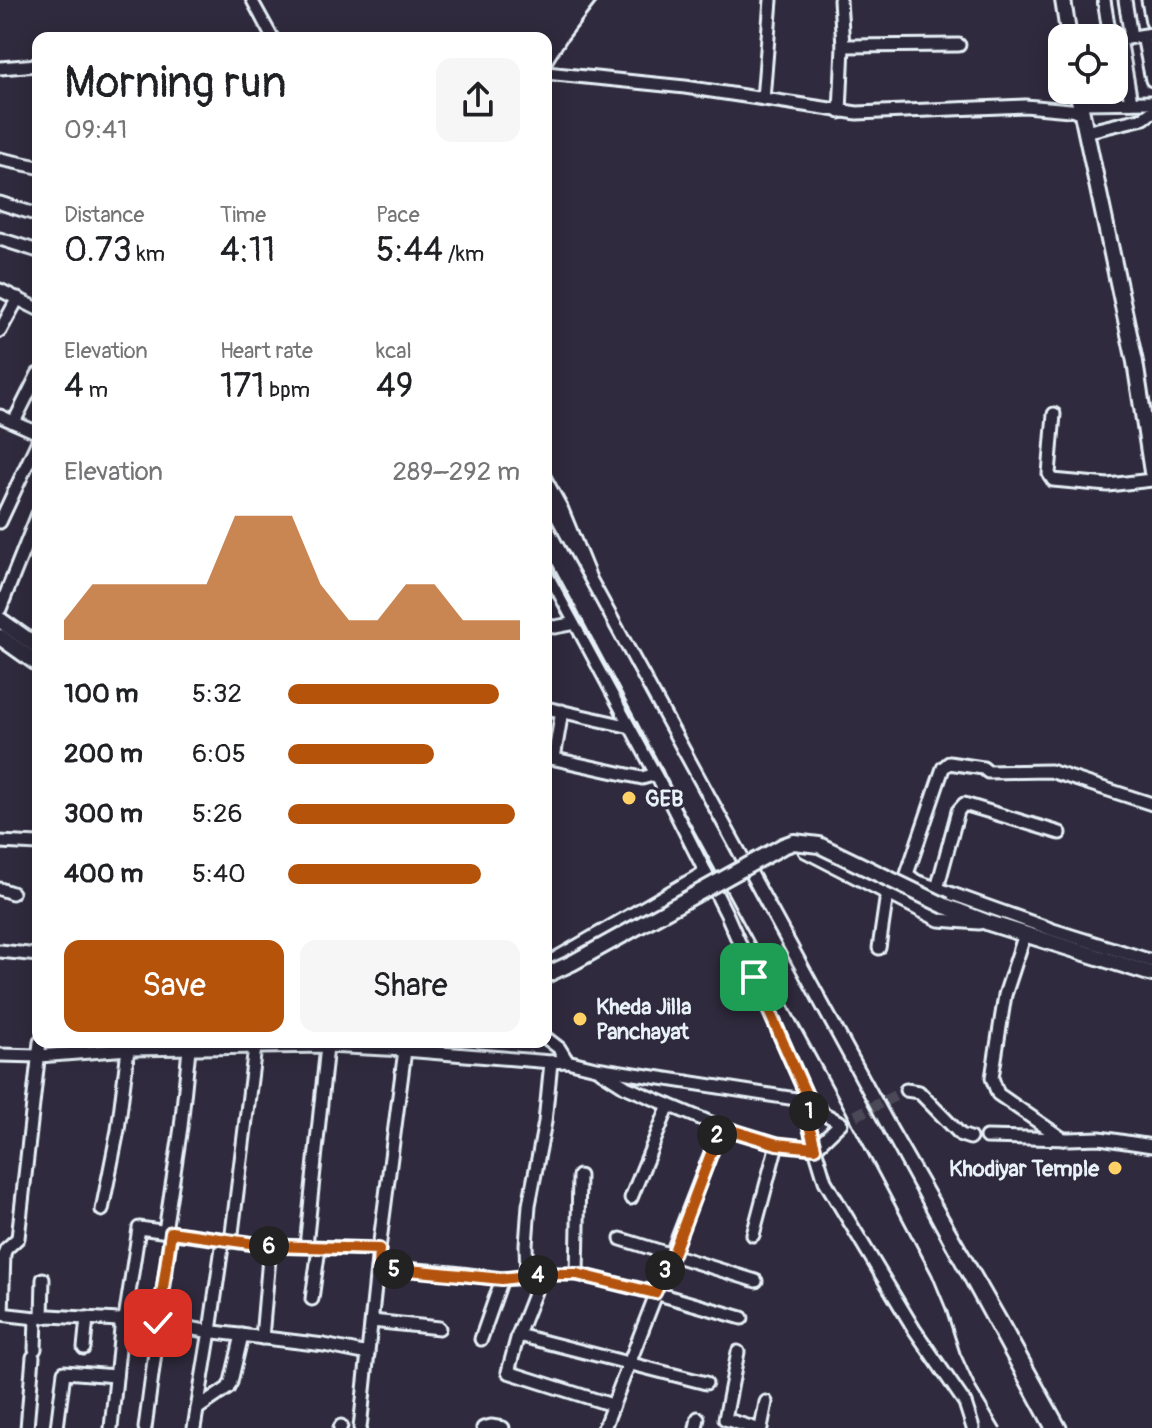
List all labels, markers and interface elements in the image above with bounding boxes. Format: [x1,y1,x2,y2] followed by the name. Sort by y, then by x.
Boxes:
[1048,24,1128,104] map controls
[1048,24,1128,104] button: locate
[64,56,287,111] text: Morning run
[436,58,520,142] button: share
[64,114,127,146] text: 09:41
[64,201,144,229] text: Distance
[220,201,266,229] text: Time
[376,201,420,229] text: Pace
[64,229,132,272] text: 0.73
[220,229,275,272] text: 4:11
[376,229,443,272] text: 5:44
[132,240,165,268] text: km
[443,240,484,268] text: /km
[64,337,148,365] text: Elevation
[220,337,313,365] text: Heart rate
[376,337,412,365] text: kcal
[64,365,84,408] text: 4
[220,365,265,408] text: 171
[376,365,413,408] text: 49
[84,376,108,404] text: m
[265,376,310,404] text: bpm
[64,456,163,488] text: Elevation
[392,456,520,488] text: 289–292 m
[64,678,138,710] text: 100 m
[192,678,242,710] text: 5:32
[64,738,143,770] text: 200 m
[192,738,246,770] text: 6:05
[645,785,683,813] place label: GEB
[620,789,638,807] marker: GEB
[64,798,143,830] text: 300 m
[192,798,243,830] text: 5:26
[64,858,143,890] text: 400 m
[192,858,246,890] text: 5:40
[64,940,284,1032] button: Save
[300,940,520,1032] button: Share
[720,943,788,1011] pin
[732,955,776,999] icon: arrive
[596,993,691,1046] place label: Kheda Jilla Panchayat
[571,1010,589,1028] marker: Kheda Jilla Panchayat
[789,1091,829,1131] pin: 1
[805,1097,813,1125] text: 1
[697,1115,737,1155] pin: 2
[711,1121,723,1149] text: 2
[949,1155,1100,1183] place label: Khodiyar Temple
[1106,1159,1124,1177] marker: Khodiyar Temple
[249,1226,289,1266] pin: 6
[263,1232,275,1260] text: 6
[374,1249,414,1289] pin: 5
[645,1250,685,1290] pin: 3
[388,1255,400,1283] text: 5
[518,1255,558,1295] pin: 4
[659,1256,671,1284] text: 3
[532,1261,544,1289] text: 4
[124,1289,192,1357] pin
[136,1301,180,1345] icon: check

